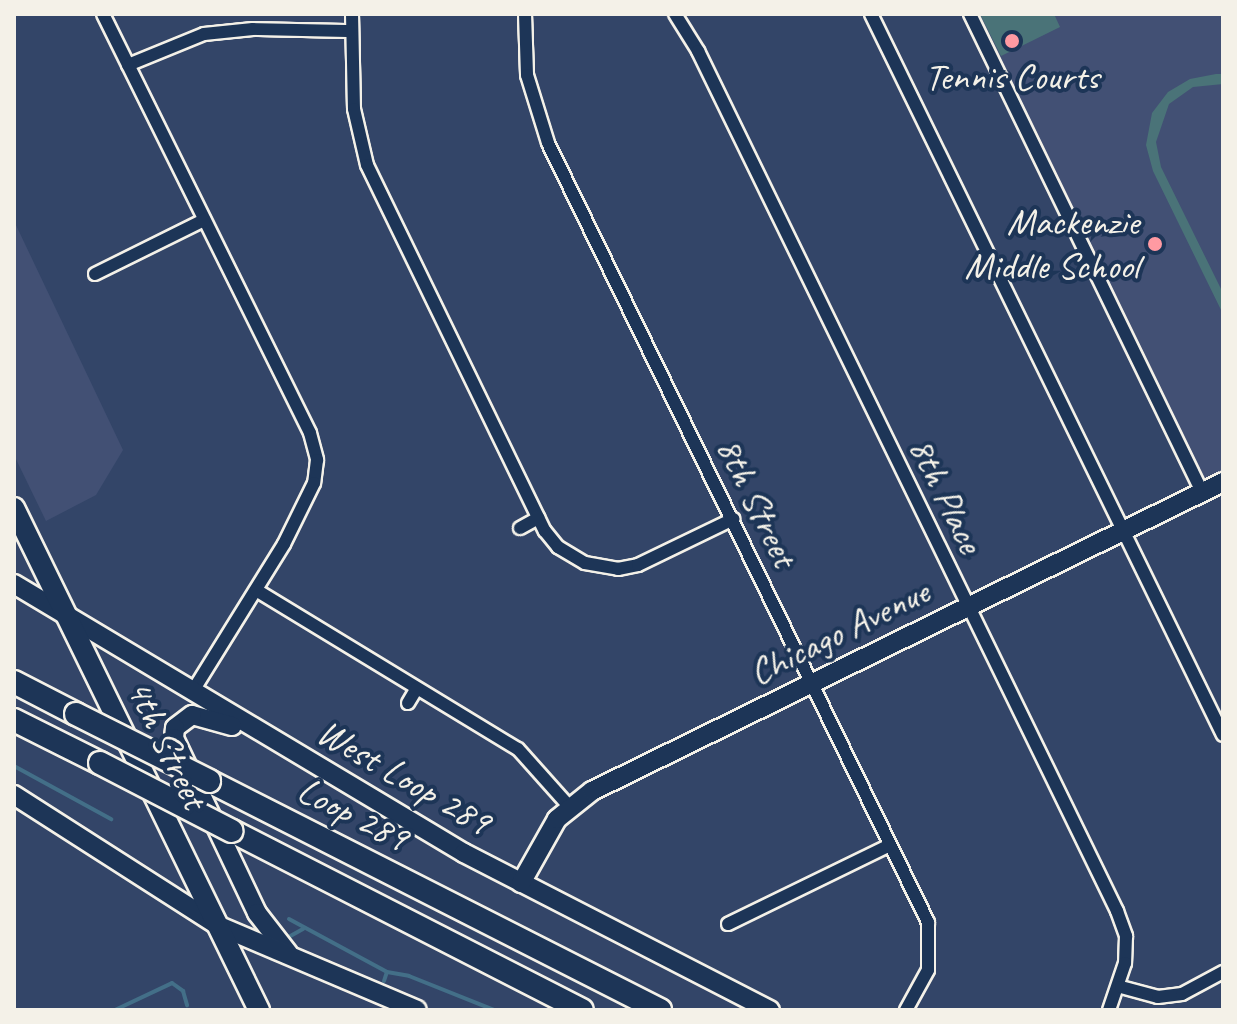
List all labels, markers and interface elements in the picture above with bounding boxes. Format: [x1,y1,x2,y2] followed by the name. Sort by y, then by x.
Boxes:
[1003,32,1021,50] marker: Tennis Courts
[925,54,1099,100] place label: Tennis Courts
[965,199,1139,288] place label: Mackenzie Middle School
[1146,235,1164,253] marker: Mackenzie Middle School
[706,430,808,574] street label: 8th Street
[899,430,993,560] street label: 8th Place
[742,569,936,695] street label: Chicago Avenue
[116,672,218,816] street label: 4th Street
[309,709,499,845] street label: West Loop 289
[290,767,416,861] street label: Loop 289

